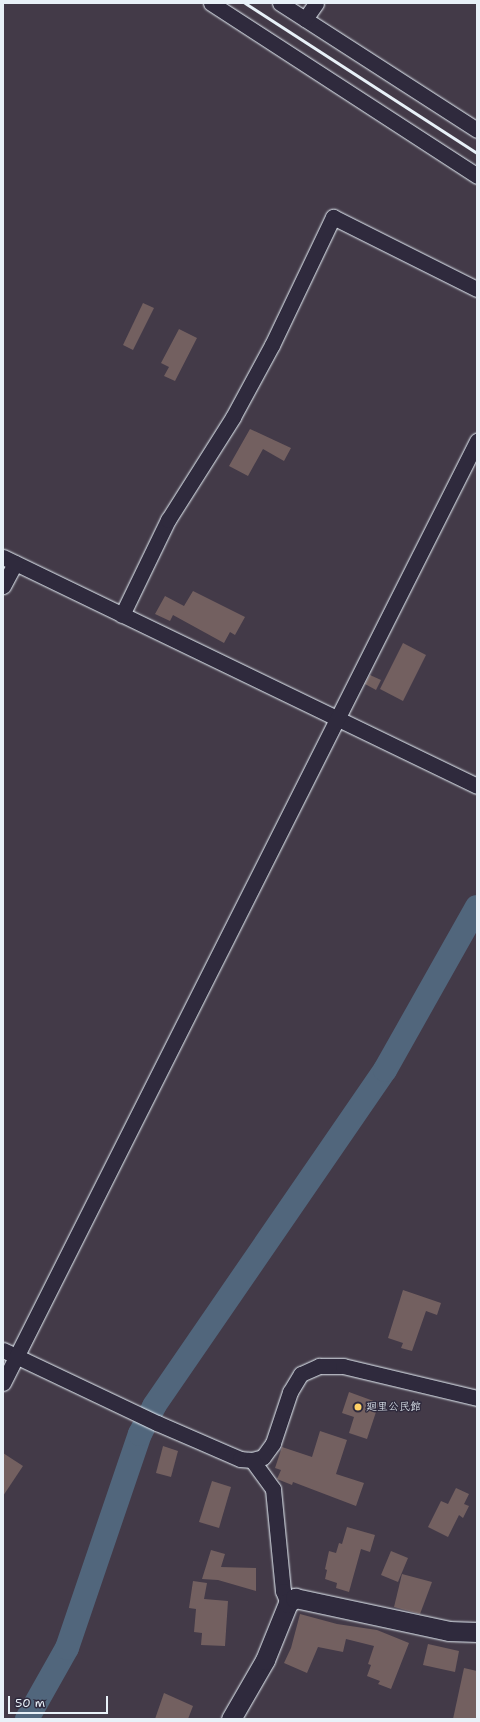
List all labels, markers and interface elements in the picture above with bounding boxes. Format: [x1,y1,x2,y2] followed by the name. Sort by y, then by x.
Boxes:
[366,1400,421,1414] place label: 廻里公民館
[353,1402,363,1412] marker: 廻里公民館
[10,1688,110,1714] scale bar
[15,1695,45,1711] text: 50 m

